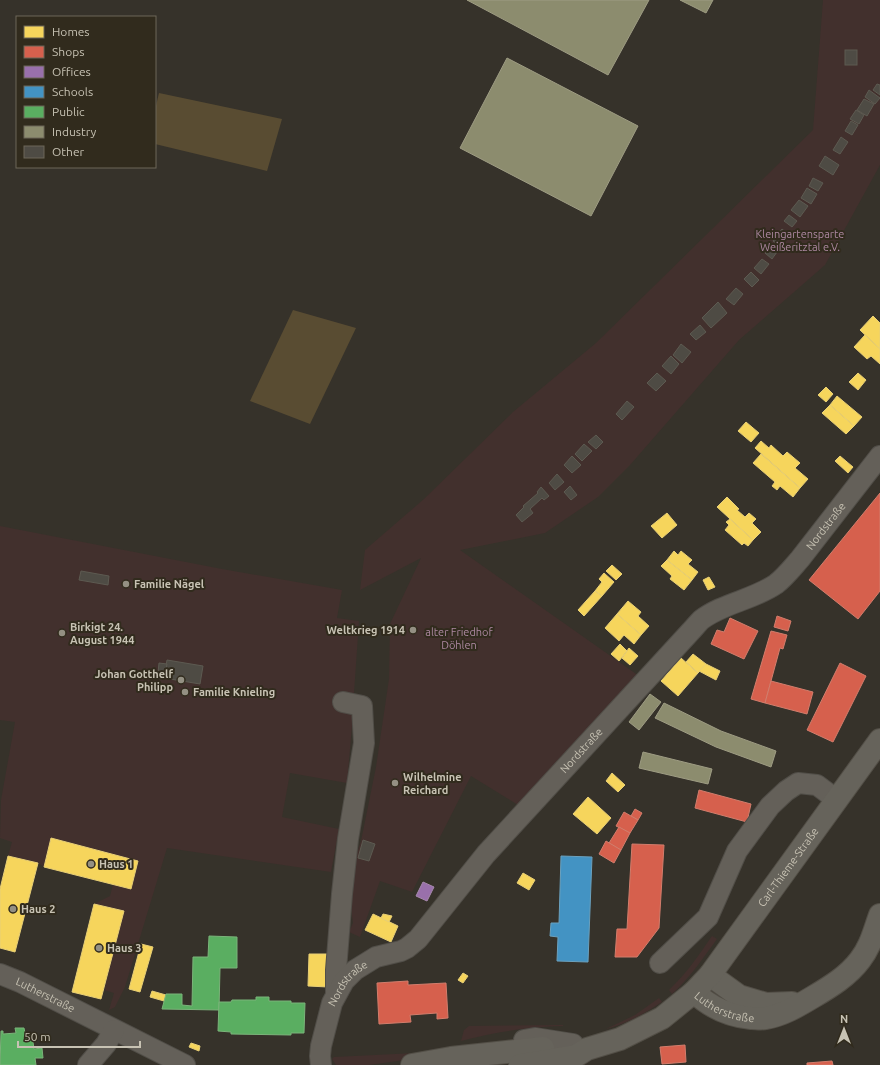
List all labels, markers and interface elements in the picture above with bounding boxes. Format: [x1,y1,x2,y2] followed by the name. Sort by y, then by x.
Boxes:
[16,16,156,168] legend
[52,25,90,38] text: Homes
[52,45,84,58] text: Shops
[52,65,91,78] text: Offices
[52,85,93,98] text: Schools
[52,105,85,118] text: Public
[52,125,97,138] text: Industry
[52,145,85,158] text: Other
[756,228,844,253] park label: Kleingartensparte Weißeritztal e.V.
[804,500,848,552] street label: Nordstraße
[134,578,205,590] place label: Familie Nägel
[121,579,131,589] marker: Familie Nägel
[70,621,134,646] place label: Birkigt 24. August 1944
[327,624,405,636] place label: Weltkrieg 1914
[408,625,418,635] marker: Weltkrieg 1914
[425,626,494,651] park label: alter Friedhof Döhlen
[57,628,67,638] marker: Birkigt 24. August 1944
[95,668,173,693] place label: Johan Gotthelf Philipp
[176,675,186,685] marker: Johan Gotthelf Philipp
[193,686,275,698] place label: Familie Knieling
[180,687,190,697] marker: Familie Knieling
[558,726,605,775] street label: Nordstraße
[403,771,462,796] place label: Wilhelmine Reichard
[390,778,400,788] marker: Wilhelmine Reichard
[755,825,821,909] street label: Carl-Thieme-Straße
[99,858,133,870] place label: Haus 1
[86,859,96,869] marker: Haus 1
[21,903,55,915] place label: Haus 2
[8,904,18,914] marker: Haus 2
[107,942,141,954] place label: Haus 3
[94,943,104,953] marker: Haus 3
[325,958,369,1008] street label: Nordstraße
[14,975,77,1015] street label: Lutherstraße
[692,989,754,1024] street label: Lutherstraße
[824,1009,864,1049] north arrow
[840,1013,848,1025] text: N
[18,1023,140,1049] scale bar
[24,1030,51,1043] text: 50 m

